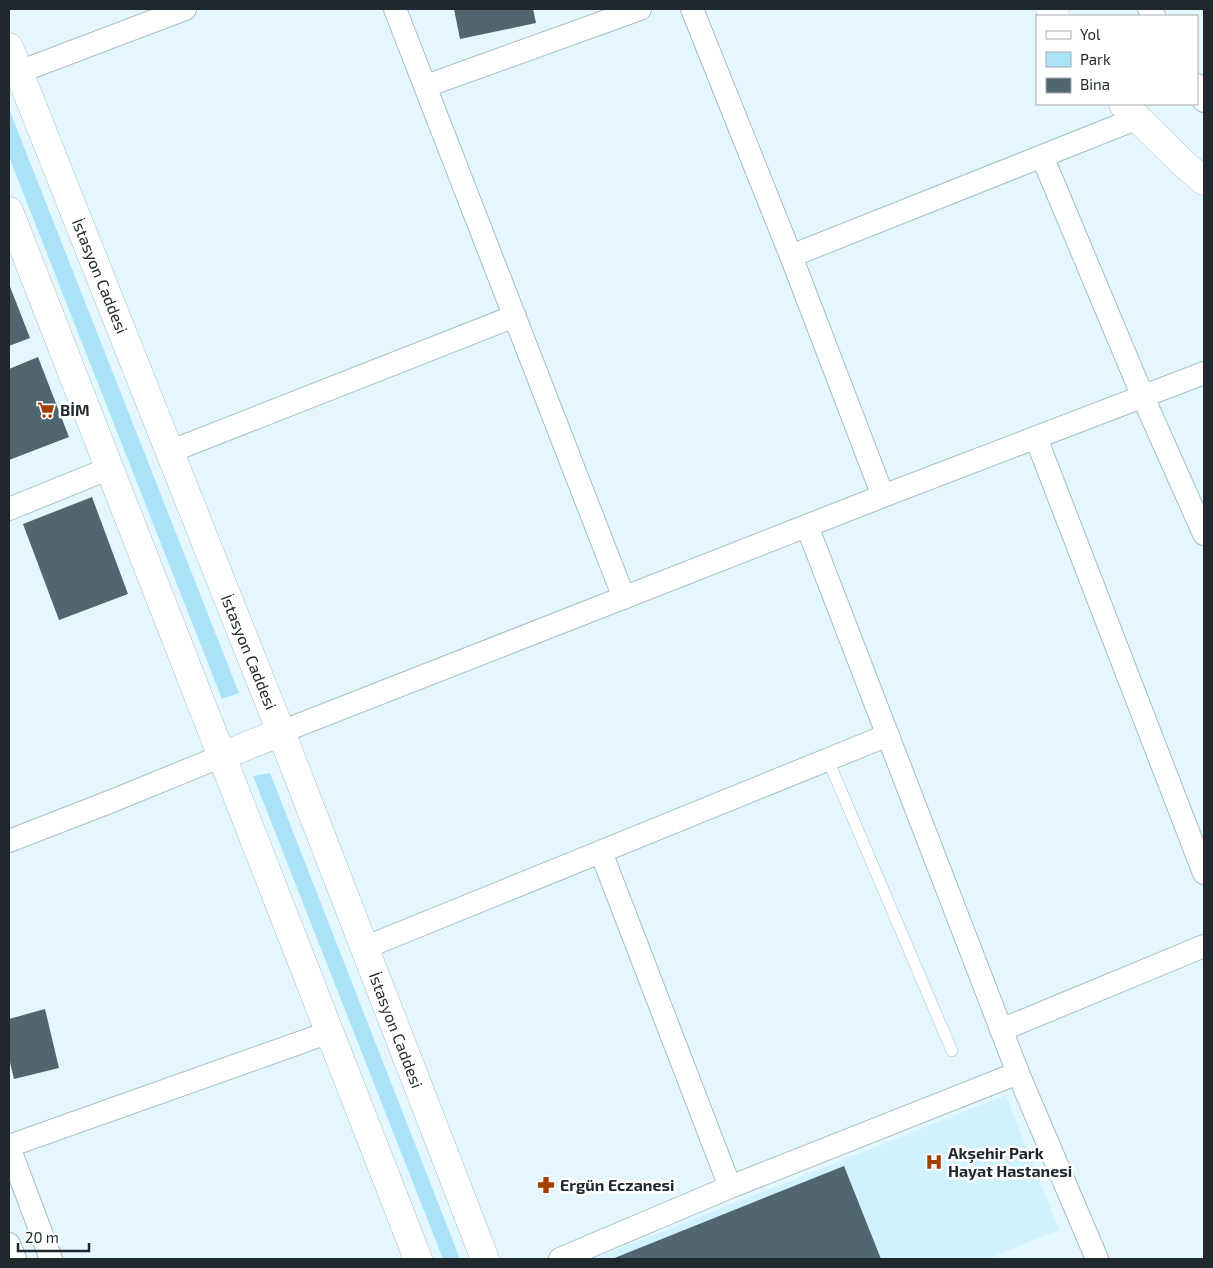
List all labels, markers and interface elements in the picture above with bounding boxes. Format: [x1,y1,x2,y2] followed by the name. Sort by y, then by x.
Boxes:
[1036,15,1198,105] legend
[1080,25,1101,43] text: Yol
[1080,50,1111,68] text: Park
[1080,75,1110,93] text: Bina
[69,215,132,336] street label: İstasyon Caddesi
[36,400,56,420] supermarket icon: BİM
[60,400,90,419] place label: BİM
[218,591,281,712] street label: İstasyon Caddesi
[366,969,427,1090] street label: İstasyon Caddesi
[948,1143,1072,1181] place label: Akşehir Park Hayat Hastanesi
[924,1152,944,1172] hospital icon: Akşehir Park Hayat Hastanesi
[536,1175,556,1195] pharmacy icon: Ergün Eczanesi
[560,1175,674,1194] place label: Ergün Eczanesi
[18,1220,89,1252] scale bar
[25,1228,59,1246] text: 20 m

